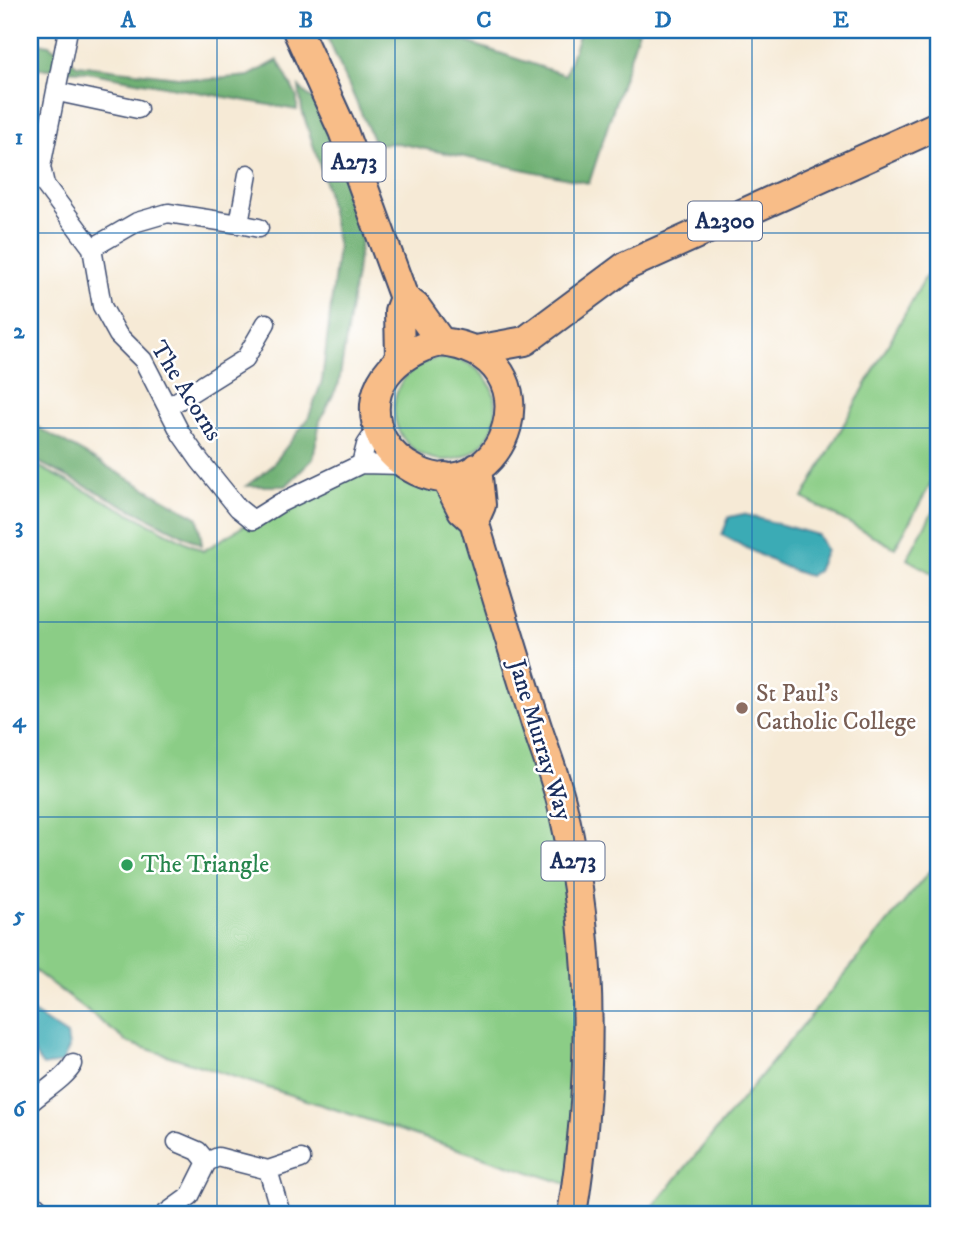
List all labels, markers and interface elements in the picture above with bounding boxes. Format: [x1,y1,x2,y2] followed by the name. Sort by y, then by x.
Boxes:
[120,6,137,35] text: A
[299,6,313,35] text: B
[476,6,492,35] text: C
[654,6,672,35] text: D
[833,6,849,35] text: E
[15,123,23,152] text: 1
[322,142,386,182] road number: A273
[688,202,762,241] road number: A2300
[13,317,25,346] text: 2
[143,335,229,447] street label: The Acorns
[15,512,23,541] text: 3
[501,654,579,825] street label: Jane Murray Way
[756,679,916,737] place label: St Paul's Catholic College
[734,700,750,716] marker: St Paul's Catholic College
[12,706,27,735] text: 4
[542,842,604,880] road number: A273
[141,850,269,880] place label: The Triangle
[119,857,135,873] marker: The Triangle
[12,901,25,930] text: 5
[13,1095,27,1124] text: 6

